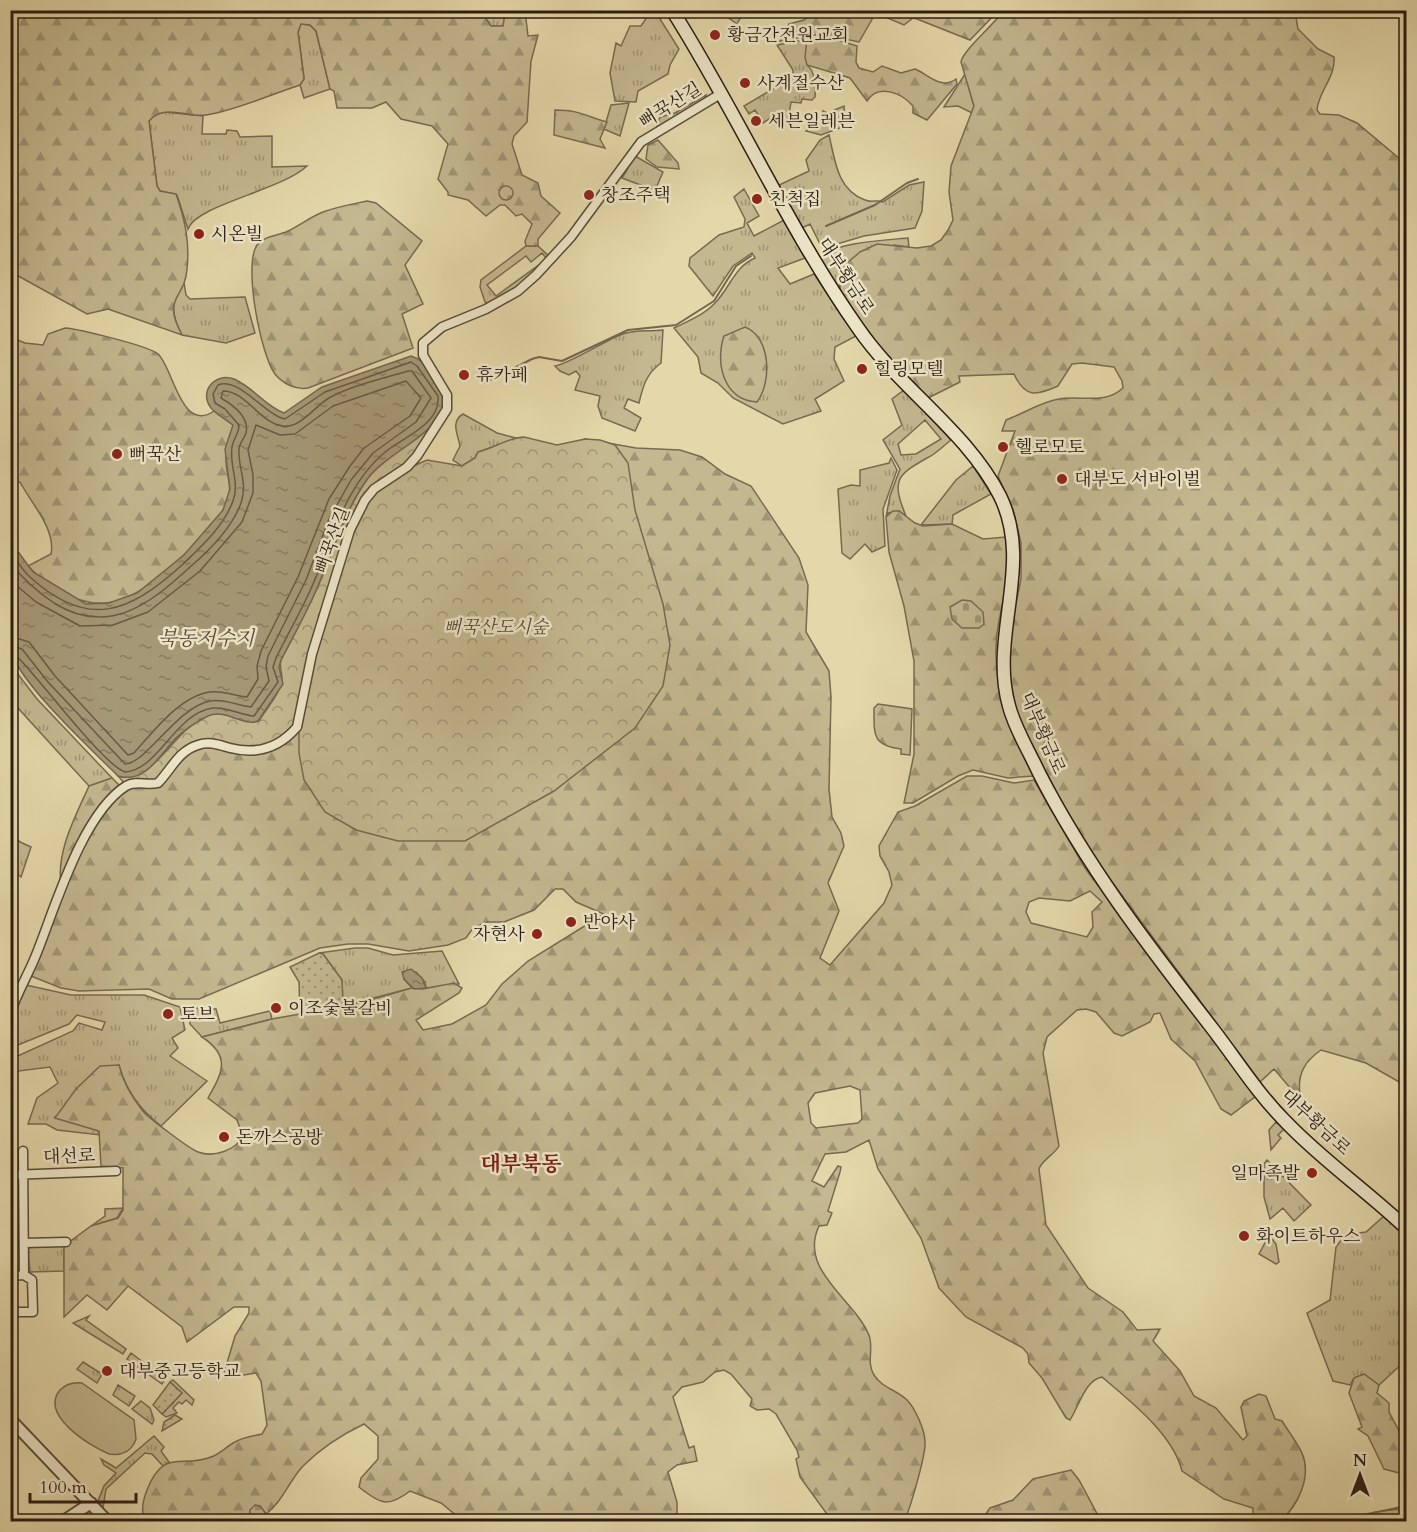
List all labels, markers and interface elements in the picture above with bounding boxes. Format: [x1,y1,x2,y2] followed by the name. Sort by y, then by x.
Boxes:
[727,23,849,48] place label: 황금간전원교회
[708,28,722,42] marker: 황금간전원교회
[757,71,845,96] place label: 사계절수산
[634,76,706,134] street label: 뻐꾹산길
[738,76,752,90] marker: 사계절수산
[768,109,856,134] place label: 세븐일레븐
[749,114,763,128] marker: 세븐일레븐
[601,183,671,208] place label: 창조주택
[769,187,821,212] place label: 친척집
[582,188,596,202] marker: 창조주택
[750,192,764,206] marker: 친척집
[211,222,263,247] place label: 시온빌
[192,227,206,241] marker: 시온빌
[811,233,880,320] street label: 대부황금로
[874,357,944,382] place label: 힐링모텔
[855,362,869,376] marker: 힐링모텔
[476,363,528,388] place label: 휴카페
[457,368,471,382] marker: 휴카페
[1015,435,1085,460] place label: 헬로모토
[996,440,1010,454] marker: 헬로모토
[129,442,182,467] place label: 뻐꾹산
[110,447,124,461] marker: 뻐꾹산
[1074,467,1201,492] place label: 대부도 서바이벌
[1055,472,1069,486] marker: 대부도 서바이벌
[309,503,356,577] street label: 뻐꾹산길
[444,615,550,640] park label: 뻐꾹산도시숲
[158,625,256,652] water label: 북동저수지
[1014,688,1071,778] street label: 대부황금로
[583,910,636,935] place label: 반야사
[564,915,578,929] marker: 반야사
[473,922,526,947] place label: 자현사
[530,927,544,941] marker: 자현사
[288,996,392,1021] place label: 이조숯불갈비
[269,1001,283,1015] marker: 이조숯불갈비
[180,1002,215,1027] place label: 토브
[161,1007,175,1021] marker: 토브
[1275,1084,1356,1161] street label: 대부황금로
[236,1125,324,1150] place label: 돈까스공방
[217,1130,231,1144] marker: 돈까스공방
[43,1143,96,1170] street label: 대선로
[480,1150,562,1179] district label: 대부북동
[1230,1161,1301,1186] place label: 일마족발
[1305,1166,1319,1180] marker: 일마족발
[1256,1224,1361,1249] place label: 화이트하우스
[1237,1229,1251,1243] marker: 화이트하우스
[119,1359,241,1384] place label: 대부중고등학교
[100,1364,114,1378] marker: 대부중고등학교
[1330,1445,1390,1505] north arrow
[1353,1450,1367,1472] text: N
[30,1466,136,1504] scale bar
[39,1475,87,1500] text: 100 m

